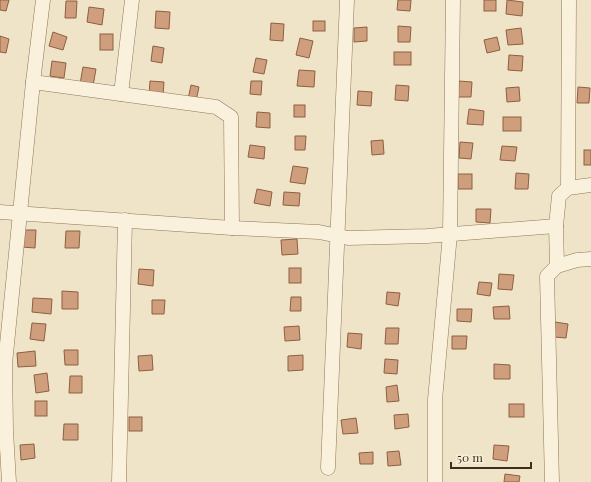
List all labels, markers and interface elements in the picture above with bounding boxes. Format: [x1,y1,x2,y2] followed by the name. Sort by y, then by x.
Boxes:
[451,444,531,470] scale bar
[457,449,483,465] text: 50 m

